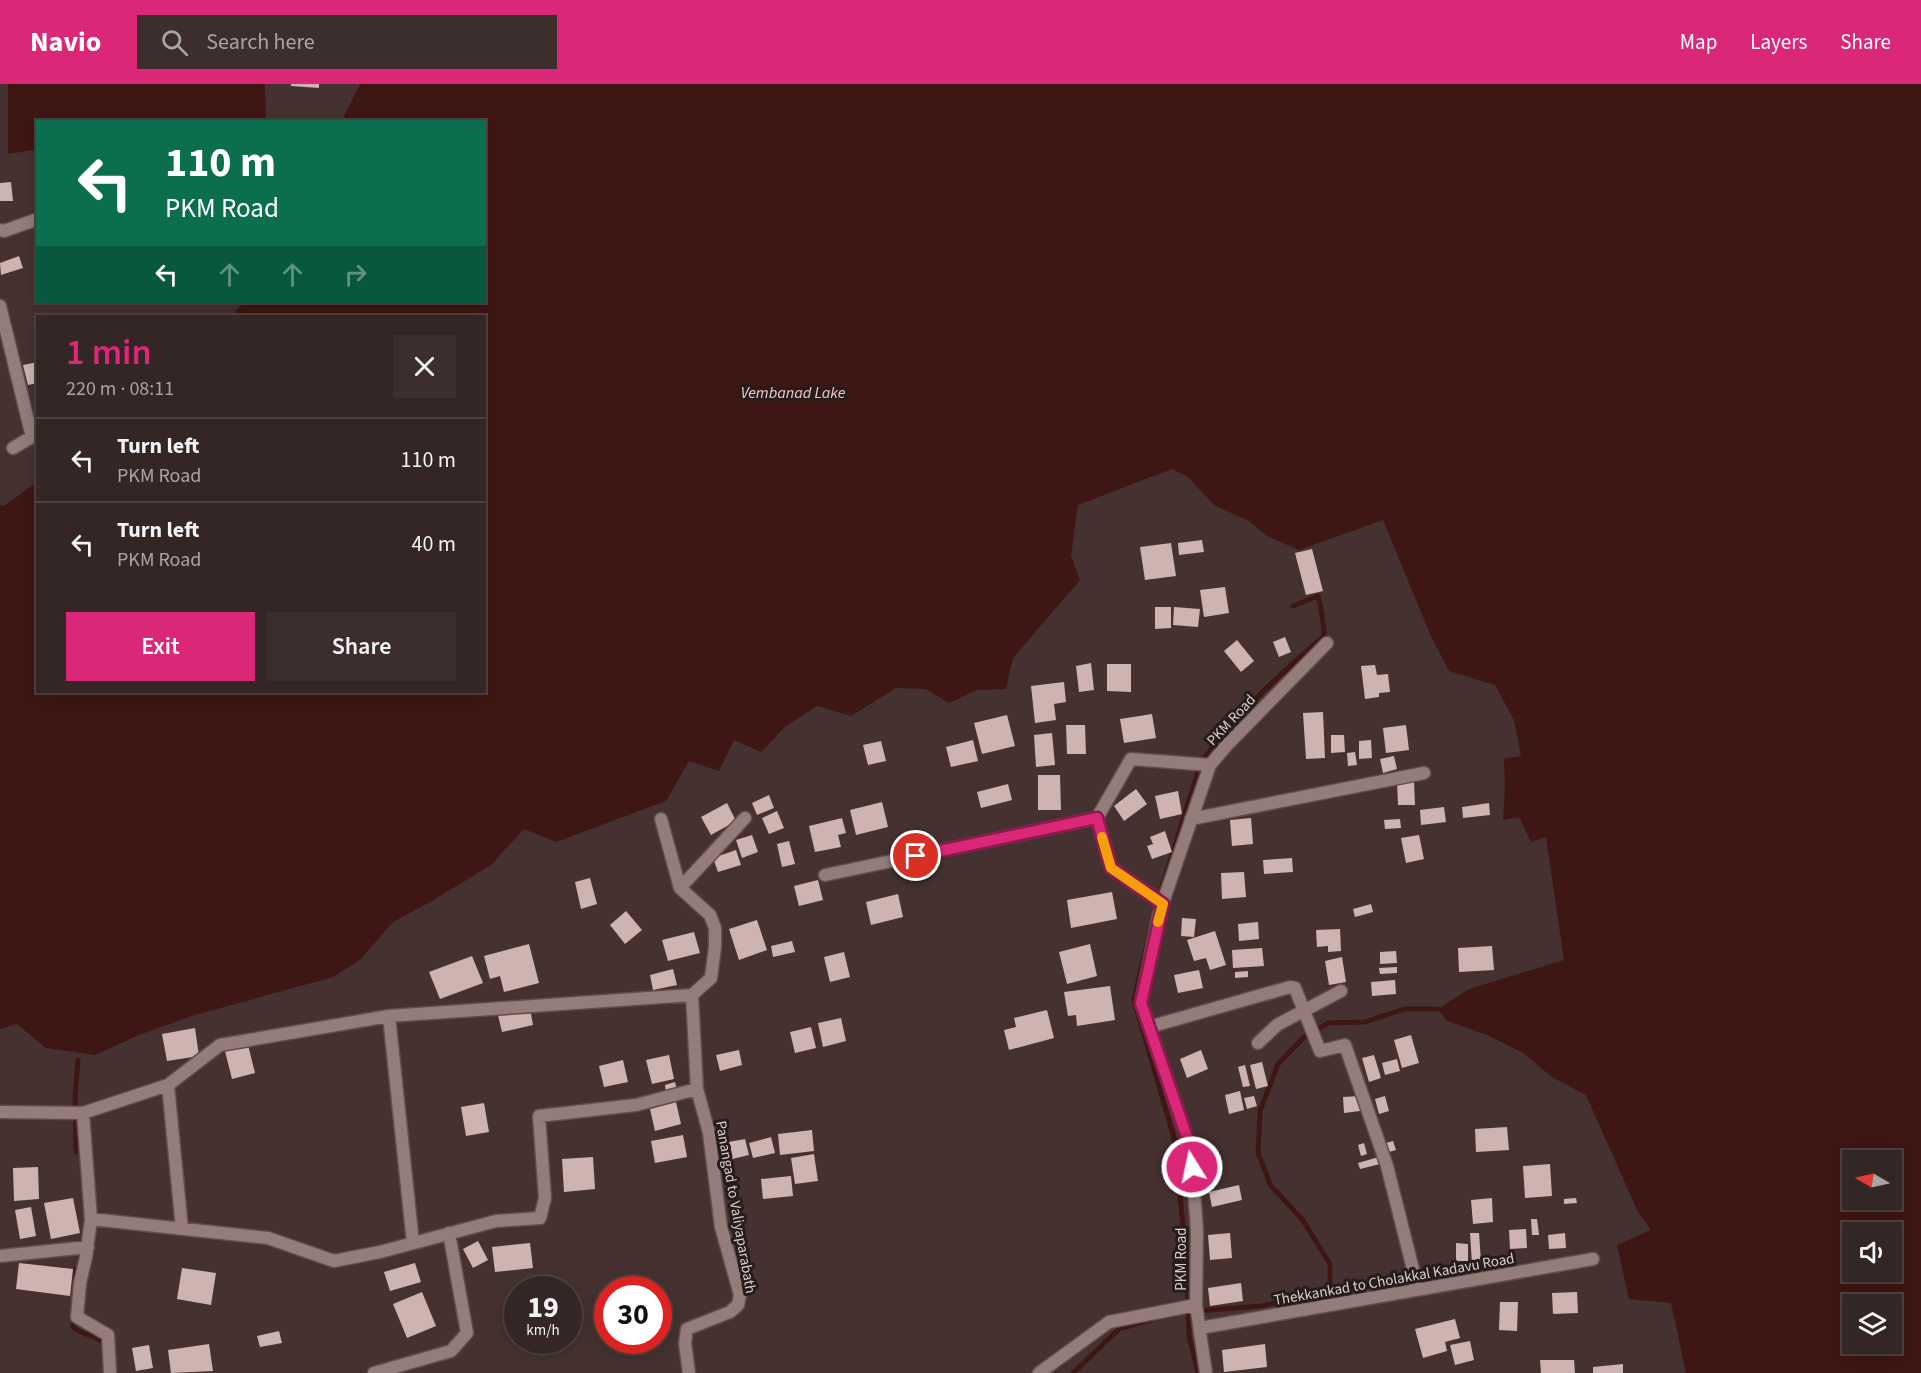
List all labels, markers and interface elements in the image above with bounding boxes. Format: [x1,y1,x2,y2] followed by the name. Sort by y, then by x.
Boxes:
[137,15,557,69] search box
[30,22,101,62] text: Navio
[158,26,191,59] icon: search
[206,26,315,58] text: Search here
[1680,27,1717,57] text: Map
[1750,27,1807,57] text: Layers
[1840,27,1891,57] text: Share
[165,133,276,193] text: 110 m
[66,144,144,222] icon: left
[165,189,279,228] text: PKM Road
[150,258,183,291] icon: left
[213,258,246,291] icon: ahead
[276,258,309,291] icon: ahead
[339,258,372,291] icon: right
[66,327,152,378] text: 1 min
[393,335,456,398] button: close
[66,375,174,403] text: 220 m · 08:11
[741,382,846,404] water label: Vembanad Lake
[117,430,199,462] text: Turn left
[66,444,99,477] icon: left
[401,444,456,476] text: 110 m
[117,462,201,490] text: PKM Road
[117,514,199,546] text: Turn left
[66,528,99,561] icon: left
[411,528,456,560] text: 40 m
[117,546,201,574] text: PKM Road
[66,612,255,681] button: Exit
[267,612,456,681] button: Share
[1202,690,1261,751] street label: PKM Road
[890,830,941,881] pin
[899,839,932,872] icon: arrive
[710,1119,761,1295] street label: Panangad to Valiyaparabath
[1160,1135,1224,1199] position arrow
[1842,1150,1902,1210] north arrow
[1842,1150,1902,1354] map controls
[1842,1222,1902,1282] button: sound
[1171,1227,1192,1291] street label: PKM Road
[1272,1248,1516,1311] street label: Thekkankad to Cholakkal Kadavu Road
[594,1276,672,1354] speed limit sign: 30
[527,1286,559,1329] text: 19
[1842,1294,1902,1354] button: layers
[526,1320,560,1341] text: km/h

